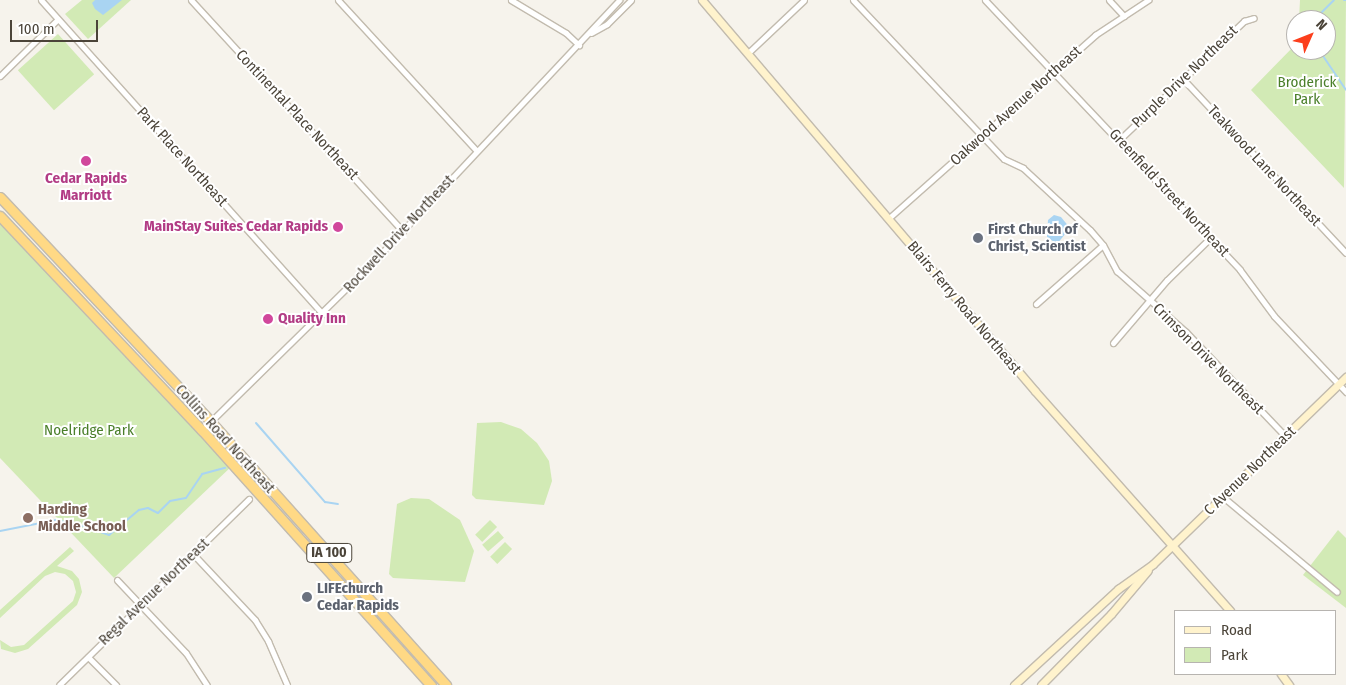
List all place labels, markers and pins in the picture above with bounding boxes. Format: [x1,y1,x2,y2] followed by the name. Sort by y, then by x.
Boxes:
[80,155,92,167] marker: Cedar Rapids Marriott
[45,169,127,204] place label: Cedar Rapids Marriott
[144,218,328,236] place label: MainStay Suites Cedar Rapids
[988,220,1086,255] place label: First Church of Christ, Scientist
[332,221,344,233] marker: MainStay Suites Cedar Rapids
[972,232,984,244] marker: First Church of Christ, Scientist
[278,310,346,328] place label: Quality Inn
[262,313,274,325] marker: Quality Inn
[38,500,126,535] place label: Harding Middle School
[22,512,34,524] marker: Harding Middle School
[317,579,399,614] place label: LIFEchurch Cedar Rapids
[301,591,313,603] marker: LIFEchurch Cedar Rapids

